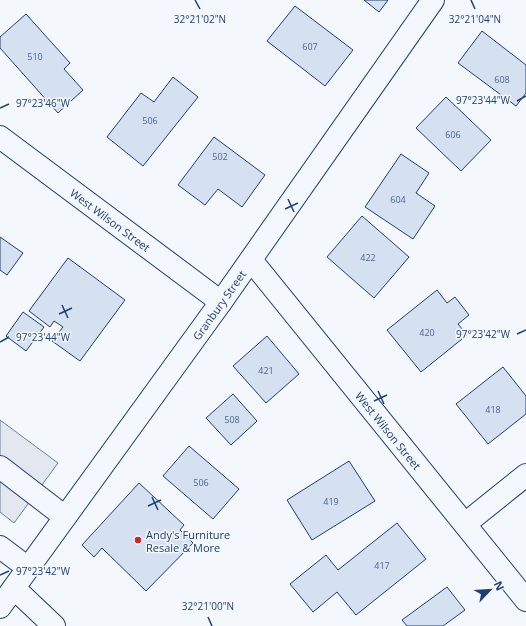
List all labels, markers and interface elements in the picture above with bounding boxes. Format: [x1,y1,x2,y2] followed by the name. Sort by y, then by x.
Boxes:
[174,12,226,26] text: 32°21'02"N
[449,12,501,26] text: 32°21'04"N
[302,40,318,53] house number: 607
[27,50,43,63] house number: 510
[494,73,510,86] house number: 608
[456,93,511,107] text: 97°23'44"W
[16,96,71,110] text: 97°23'46"W
[142,114,158,127] house number: 506
[445,128,461,141] house number: 606
[212,150,228,163] house number: 502
[67,185,154,254] street label: West Wilson Street
[390,193,406,206] house number: 604
[360,251,376,264] house number: 422
[189,267,249,343] street label: Granbury Street
[419,326,435,339] house number: 420
[456,327,511,341] text: 97°23'42"W
[16,330,71,344] text: 97°23'44"W
[258,364,274,377] house number: 421
[353,388,425,473] street label: West Wilson Street
[485,403,501,416] house number: 418
[224,413,240,426] house number: 508
[193,476,209,489] house number: 506
[323,495,339,508] house number: 419
[146,527,230,555] place label: Andy's Furniture Resale & More
[133,535,143,545] marker: Andy's Furniture Resale & More
[374,559,390,572] house number: 417
[16,564,71,578] text: 97°23'42"W
[470,570,510,610] north arrow
[491,578,508,593] text: N
[182,599,234,613] text: 32°21'00"N

